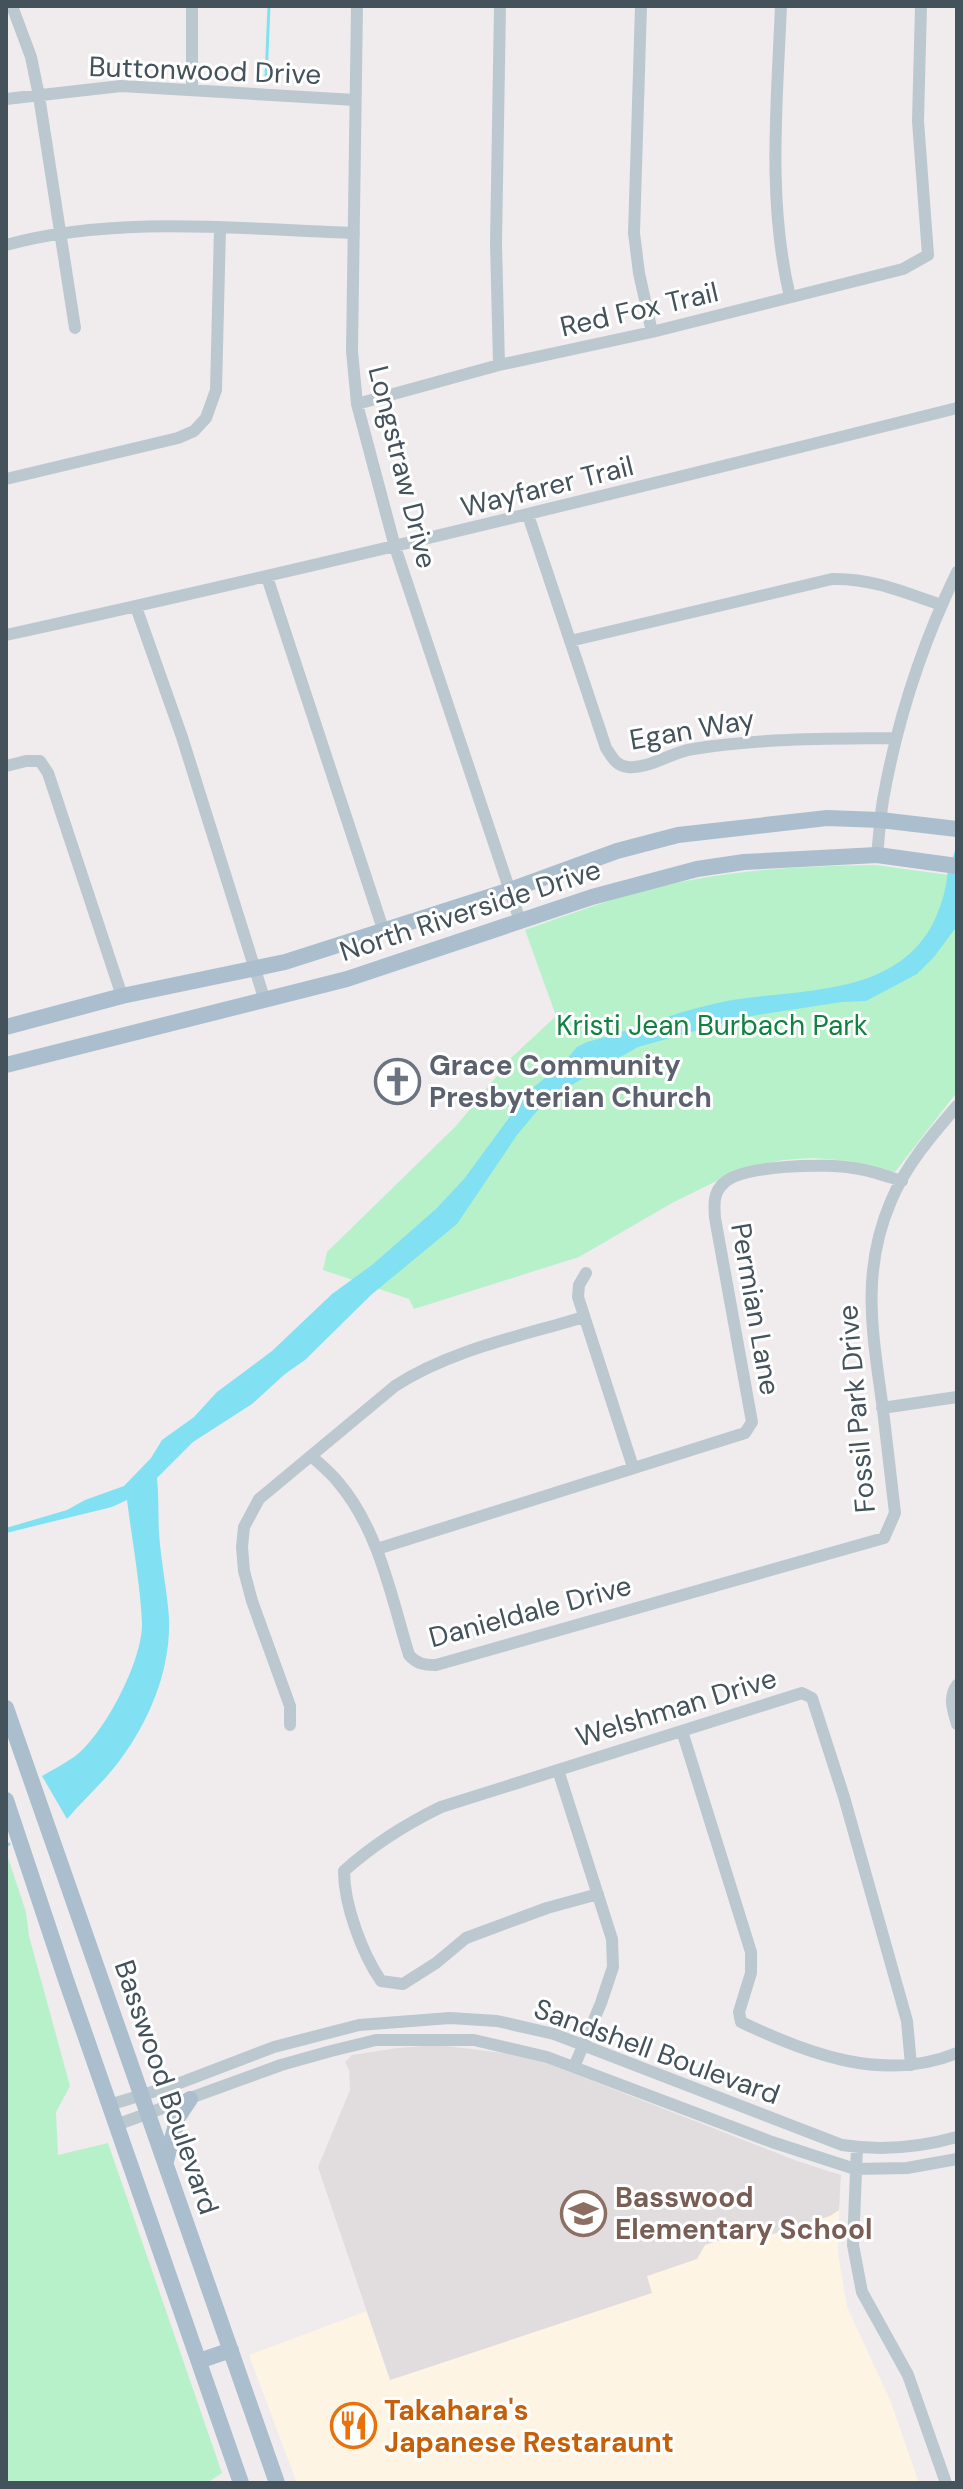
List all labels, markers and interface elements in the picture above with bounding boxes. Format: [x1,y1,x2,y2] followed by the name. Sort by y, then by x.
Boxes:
[88,48,322,93] street label: Buttonwood Drive
[556,273,722,346] street label: Red Fox Trail
[359,362,446,572] street label: Longstraw Drive
[457,447,637,526] street label: Wayfarer Trail
[627,700,757,759] street label: Egan Way
[335,851,605,970] street label: North Riverside Drive
[556,1007,868,1044] park label: Kristi Jean Burbach Park
[429,1047,712,1116] place label: Grace Community Presbyterian Church
[374,1057,422,1105] church icon: Grace Community Presbyterian Church
[722,1220,789,1398] street label: Permian Lane
[829,1303,884,1514] street label: Fossil Park Drive
[425,1567,635,1656] street label: Danieldale Drive
[571,1659,781,1756] street label: Welshman Drive
[106,1955,227,2219] street label: Basswood Boulevard
[529,1990,785,2113] street label: Sandshell Boulevard
[615,2179,872,2248] place label: Basswood Elementary School
[560,2189,608,2237] school or university icon: Basswood Elementary School
[384,2392,674,2461] place label: Takahara's Japanese Restaraunt
[329,2402,377,2450] restaurant icon: Takahara's Japanese Restaraunt

